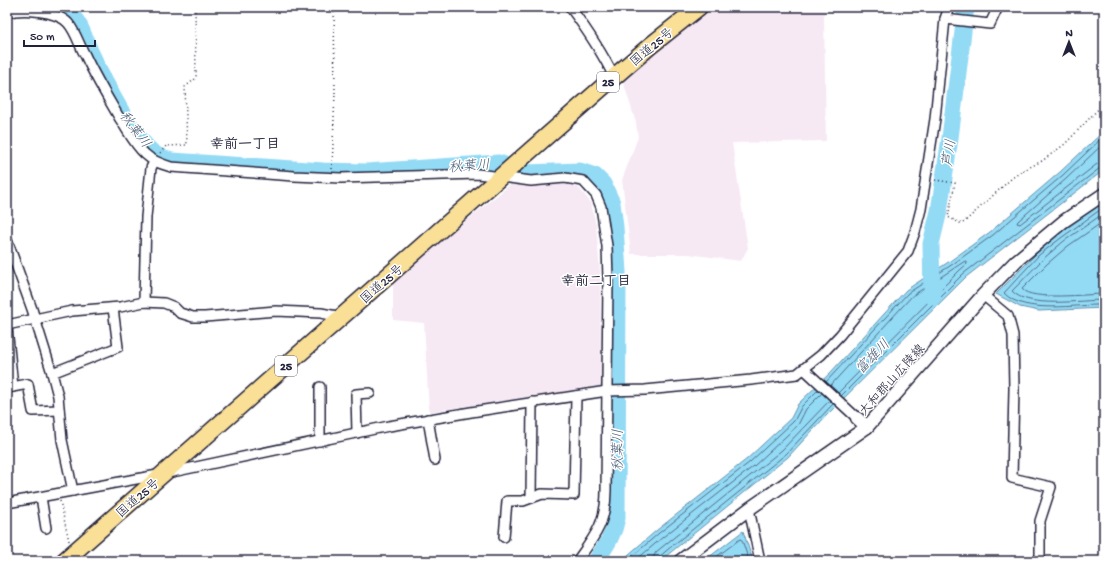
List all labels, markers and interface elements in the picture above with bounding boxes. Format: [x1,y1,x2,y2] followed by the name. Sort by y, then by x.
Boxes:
[24,22,95,48] scale bar
[1049,22,1089,62] north arrow
[627,25,677,70] street label: 国道25号
[1065,28,1073,40] text: N
[30,31,55,45] text: 50 m
[597,72,619,92] road number: 25
[115,108,154,152] water label: 秋葉川
[210,137,280,154] district label: 幸前一丁目
[939,138,961,168] water label: 芦川
[448,157,491,177] water label: 秋葉川
[357,261,407,308] street label: 国道25号
[561,274,631,291] district label: 幸前二丁目
[852,336,895,379] water label: 富雄川
[856,340,930,420] street label: 大和郡山広陵線
[275,356,297,376] road number: 25
[610,429,628,471] water label: 秋葉川
[113,475,163,522] street label: 国道25号

